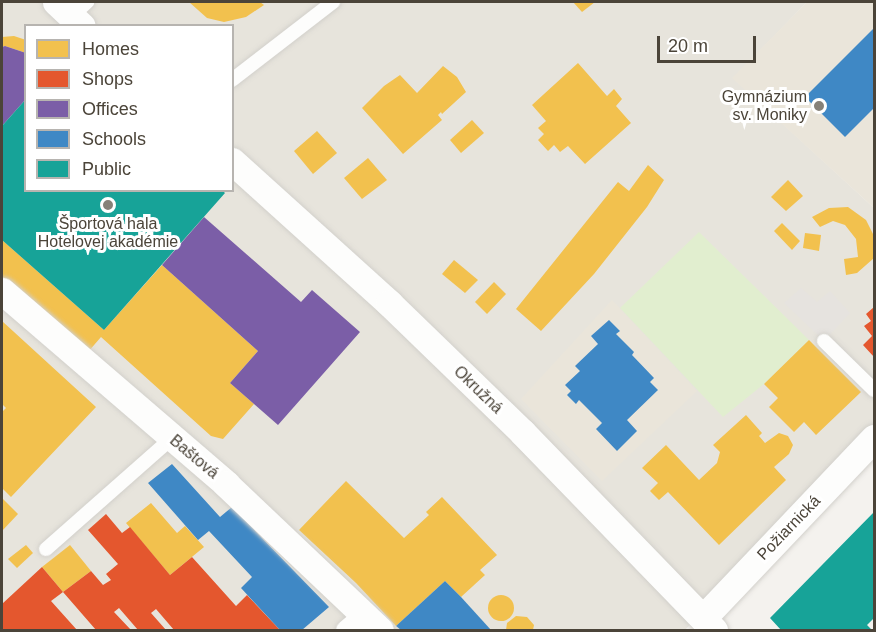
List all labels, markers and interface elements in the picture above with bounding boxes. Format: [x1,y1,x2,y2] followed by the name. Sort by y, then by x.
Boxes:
[24,24,234,192] legend
[660,24,759,62] scale bar
[668,36,708,56] text: 20 m
[82,39,139,59] text: Homes
[82,69,133,89] text: Shops
[722,87,807,125] place label: Gymnázium sv. Moniky
[82,99,138,119] text: Offices
[812,99,826,113] marker: Gymnázium sv. Moniky
[82,129,146,149] text: Schools
[82,159,131,179] text: Public
[101,198,115,212] marker: Športová hala Hotelovej akadémie
[38,214,178,252] place label: Športová hala Hotelovej akadémie
[450,362,506,418] street label: Okružná
[166,431,222,483] street label: Baštová
[753,492,825,564] street label: Požiarnická

